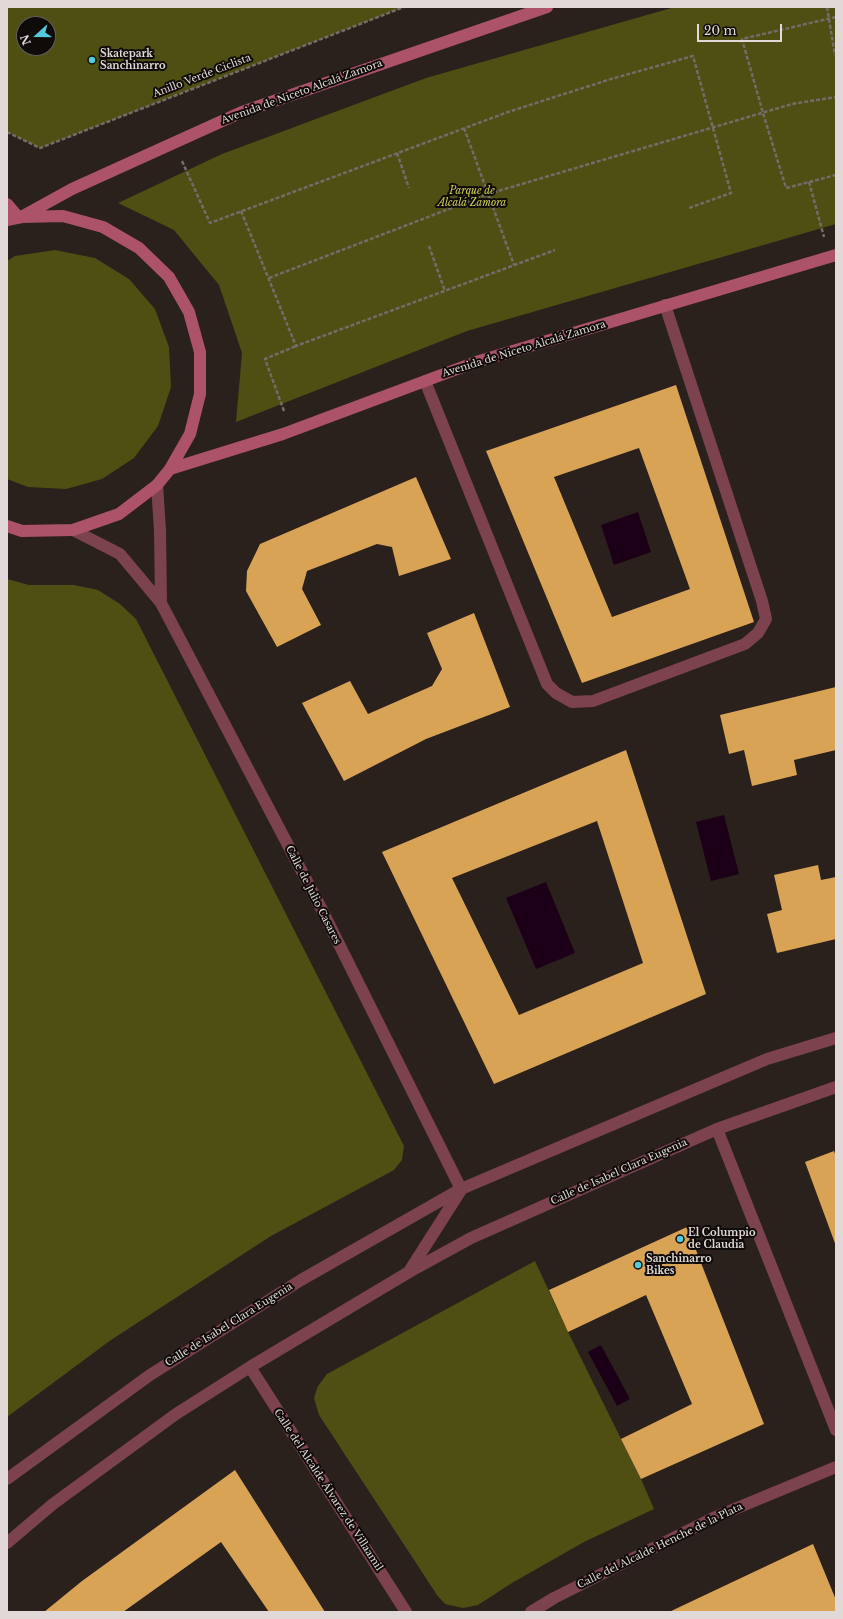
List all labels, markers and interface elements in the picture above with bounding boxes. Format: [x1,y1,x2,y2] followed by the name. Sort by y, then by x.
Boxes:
[16,16,56,56] north arrow
[699,16,784,42] scale bar
[704,23,736,38] text: 20 m
[17,33,34,47] text: N
[100,48,166,72] place label: Skatepark Sanchinarro
[151,52,253,100] street label: Anillo Verde Ciclista
[87,55,97,65] marker: Skatepark Sanchinarro
[220,57,384,127] street label: Avenida de Niceto Alcalá Zamora
[438,185,506,208] park label: Parque de Alcalá Zamora
[441,318,607,380] street label: Avenida de Niceto Alcalá Zamora
[283,844,343,946] street label: Calle de Julio Casares
[549,1136,689,1208] street label: Calle de Isabel Clara Eugenia
[688,1227,756,1250] place label: El Columpio de Claudia
[675,1234,685,1244] marker: El Columpio de Claudia
[646,1253,712,1276] place label: Sanchinarro Bikes
[633,1260,643,1270] marker: Sanchinarro Bikes
[163,1281,295,1369] street label: Calle de Isabel Clara Eugenia
[271,1407,385,1573] street label: Calle del Alcalde Álvarez de Villaamil
[575,1501,745,1591] street label: Calle del Alcalde Henche de la Plata

